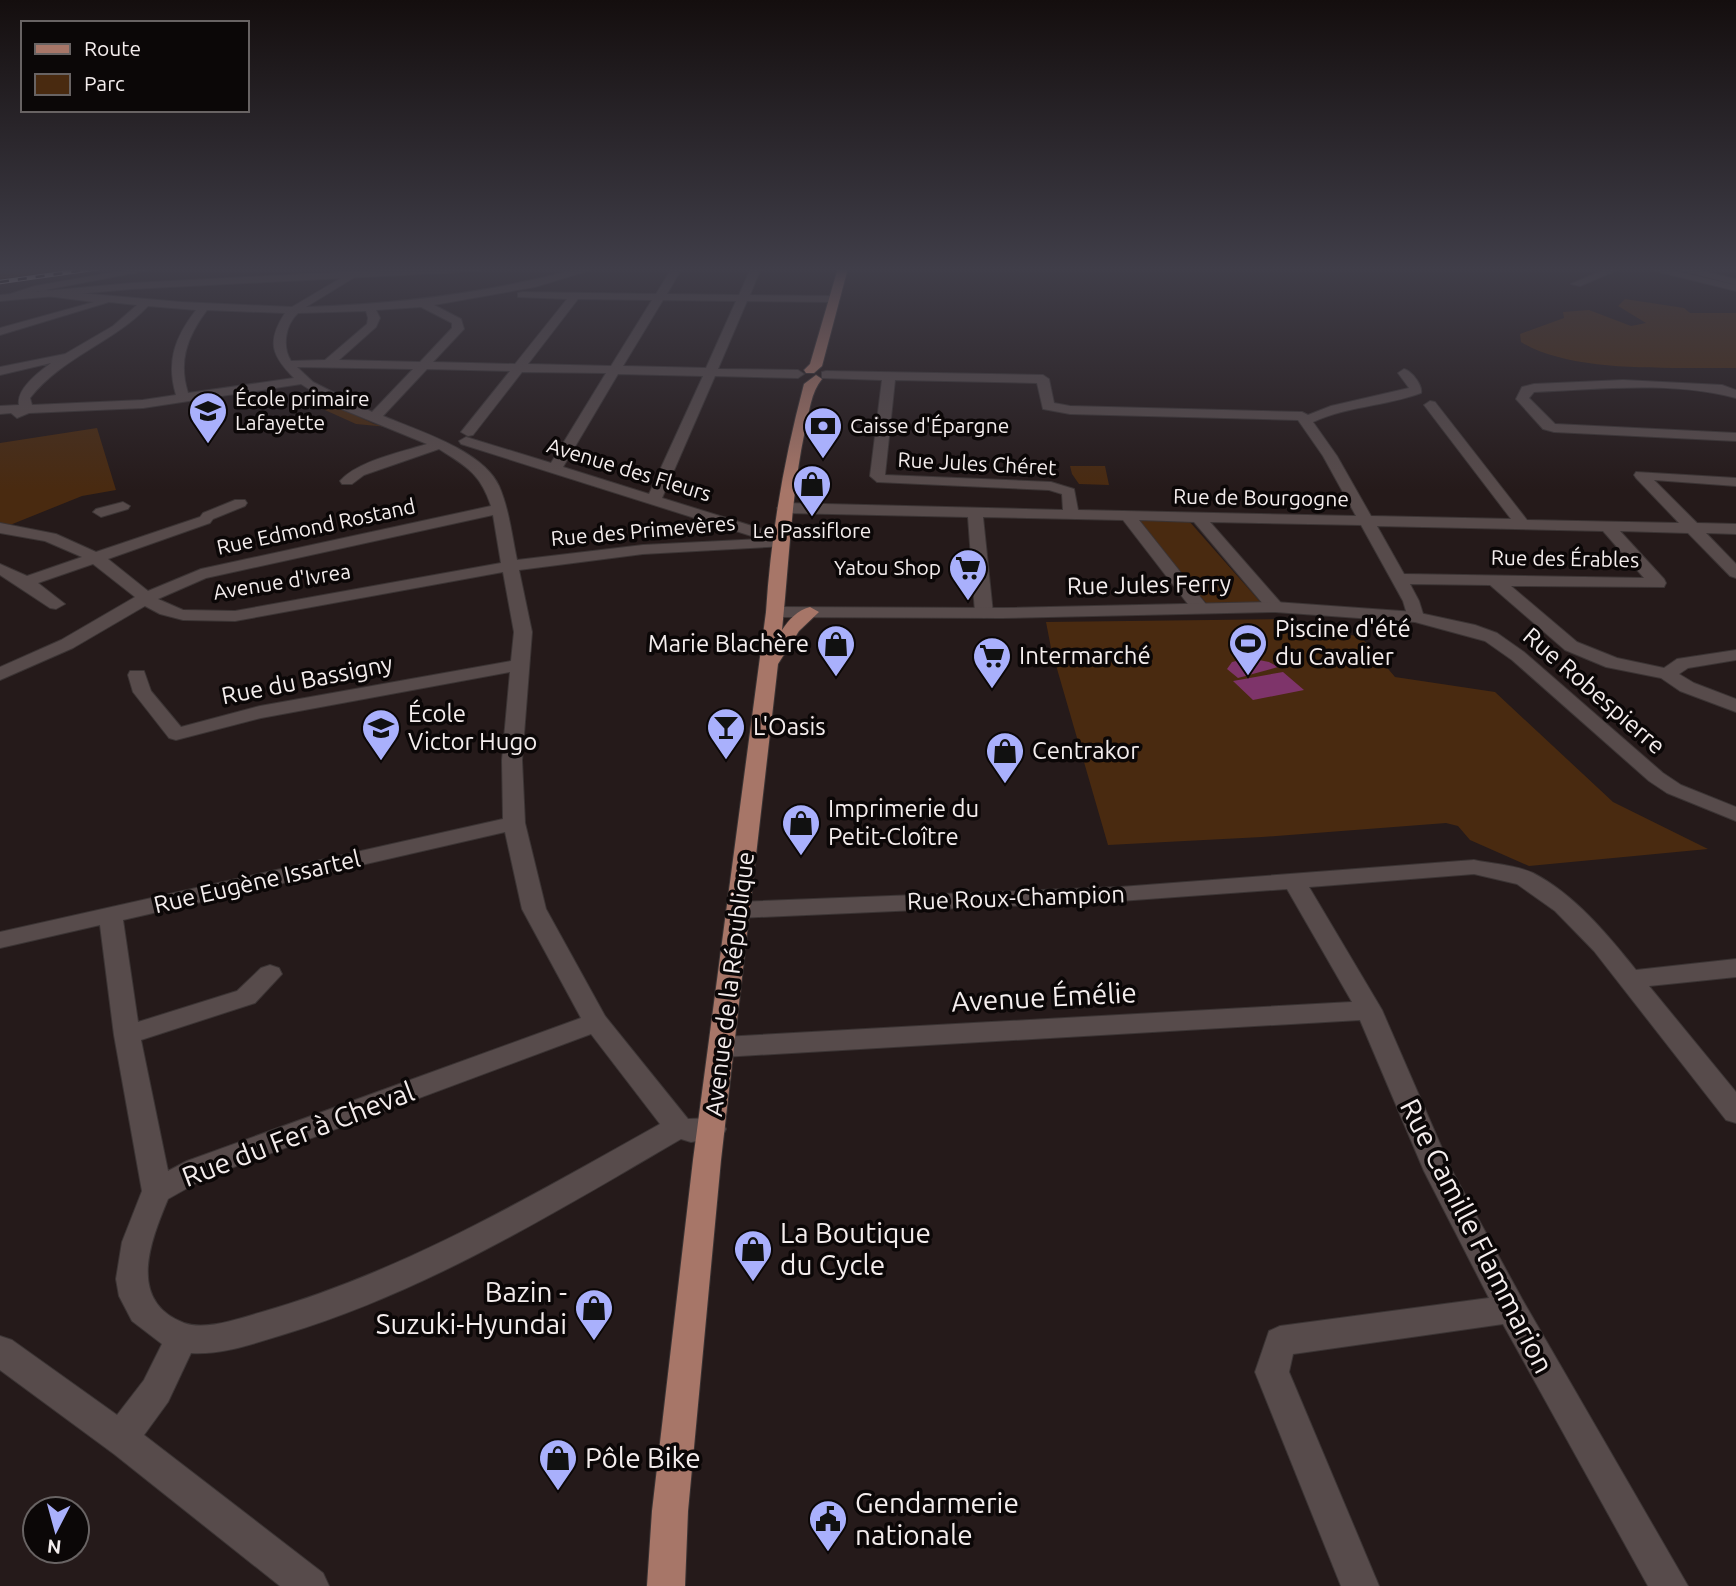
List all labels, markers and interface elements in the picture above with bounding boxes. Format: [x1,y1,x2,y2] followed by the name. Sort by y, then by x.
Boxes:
[21,21,248,112] legend
[84,36,141,60] text: Route
[84,71,125,95] text: Parc
[235,386,370,434] place label: École primaire Lafayette
[187,390,229,445] school or university icon: École primaire Lafayette
[802,405,844,460] bank icon: Caisse d'Épargne
[850,413,1009,437] place label: Caisse d'Épargne
[544,433,714,505] street label: Avenue des Fleurs
[897,447,1057,479] street label: Rue Jules Chéret
[791,463,833,518] shop icon: Le Passiflore
[1173,483,1349,511] street label: Rue de Bourgogne
[214,493,417,559] street label: Rue Edmond Rostand
[550,510,736,550] street label: Rue des Primevères
[753,518,871,542] place label: Le Passiflore
[1491,545,1639,571] street label: Rue des Érables
[947,547,989,602] supermarket icon: Yatou Shop
[834,555,941,579] place label: Yatou Shop
[211,558,352,604] street label: Avenue d'Ivrea
[1067,570,1232,599] street label: Rue Jules Ferry
[1275,615,1411,670] place label: Piscine d'été du Cavalier
[1227,622,1269,677] sports icon: Piscine d'été du Cavalier
[1518,622,1671,759] street label: Rue Robespierre
[815,623,857,678] shop icon: Marie Blachère
[648,630,809,657] place label: Marie Blachère
[971,635,1013,690] supermarket icon: Intermarché
[1019,642,1151,669] place label: Intermarché
[219,650,395,709] street label: Rue du Bassigny
[408,699,537,755] place label: École Victor Hugo
[705,706,747,761] bar icon: L'Oasis
[360,707,402,762] school or university icon: École Victor Hugo
[753,713,826,740] place label: L'Oasis
[984,730,1026,785] shop icon: Centrakor
[1032,737,1139,764] place label: Centrakor
[828,795,979,850] place label: Imprimerie du Petit-Cloître
[780,802,822,857] shop icon: Imprimerie du Petit-Cloître
[151,845,363,918] street label: Rue Eugène Issartel
[700,850,759,1118] street label: Avenue de la République
[906,880,1125,915] street label: Rue Roux-Champion
[950,975,1137,1017] street label: Avenue Émélie
[177,1075,418,1192] street label: Rue du Fer à Cheval
[1395,1094,1560,1378] street label: Rue Camille Flammarion
[780,1217,931,1280] place label: La Boutique du Cycle
[732,1228,774,1283] shop icon: La Boutique du Cycle
[376,1276,567,1339] place label: Bazin - Suzuki-Hyundai
[573,1287,615,1342] shop icon: Bazin - Suzuki-Hyundai
[537,1437,579,1492] shop icon: Pôle Bike
[585,1442,701,1473] place label: Pôle Bike
[855,1487,1019,1550] place label: Gendarmerie nationale
[21,1495,91,1565] north arrow
[807,1498,849,1553] public building icon: Gendarmerie nationale
[46,1535,62,1559] text: N

